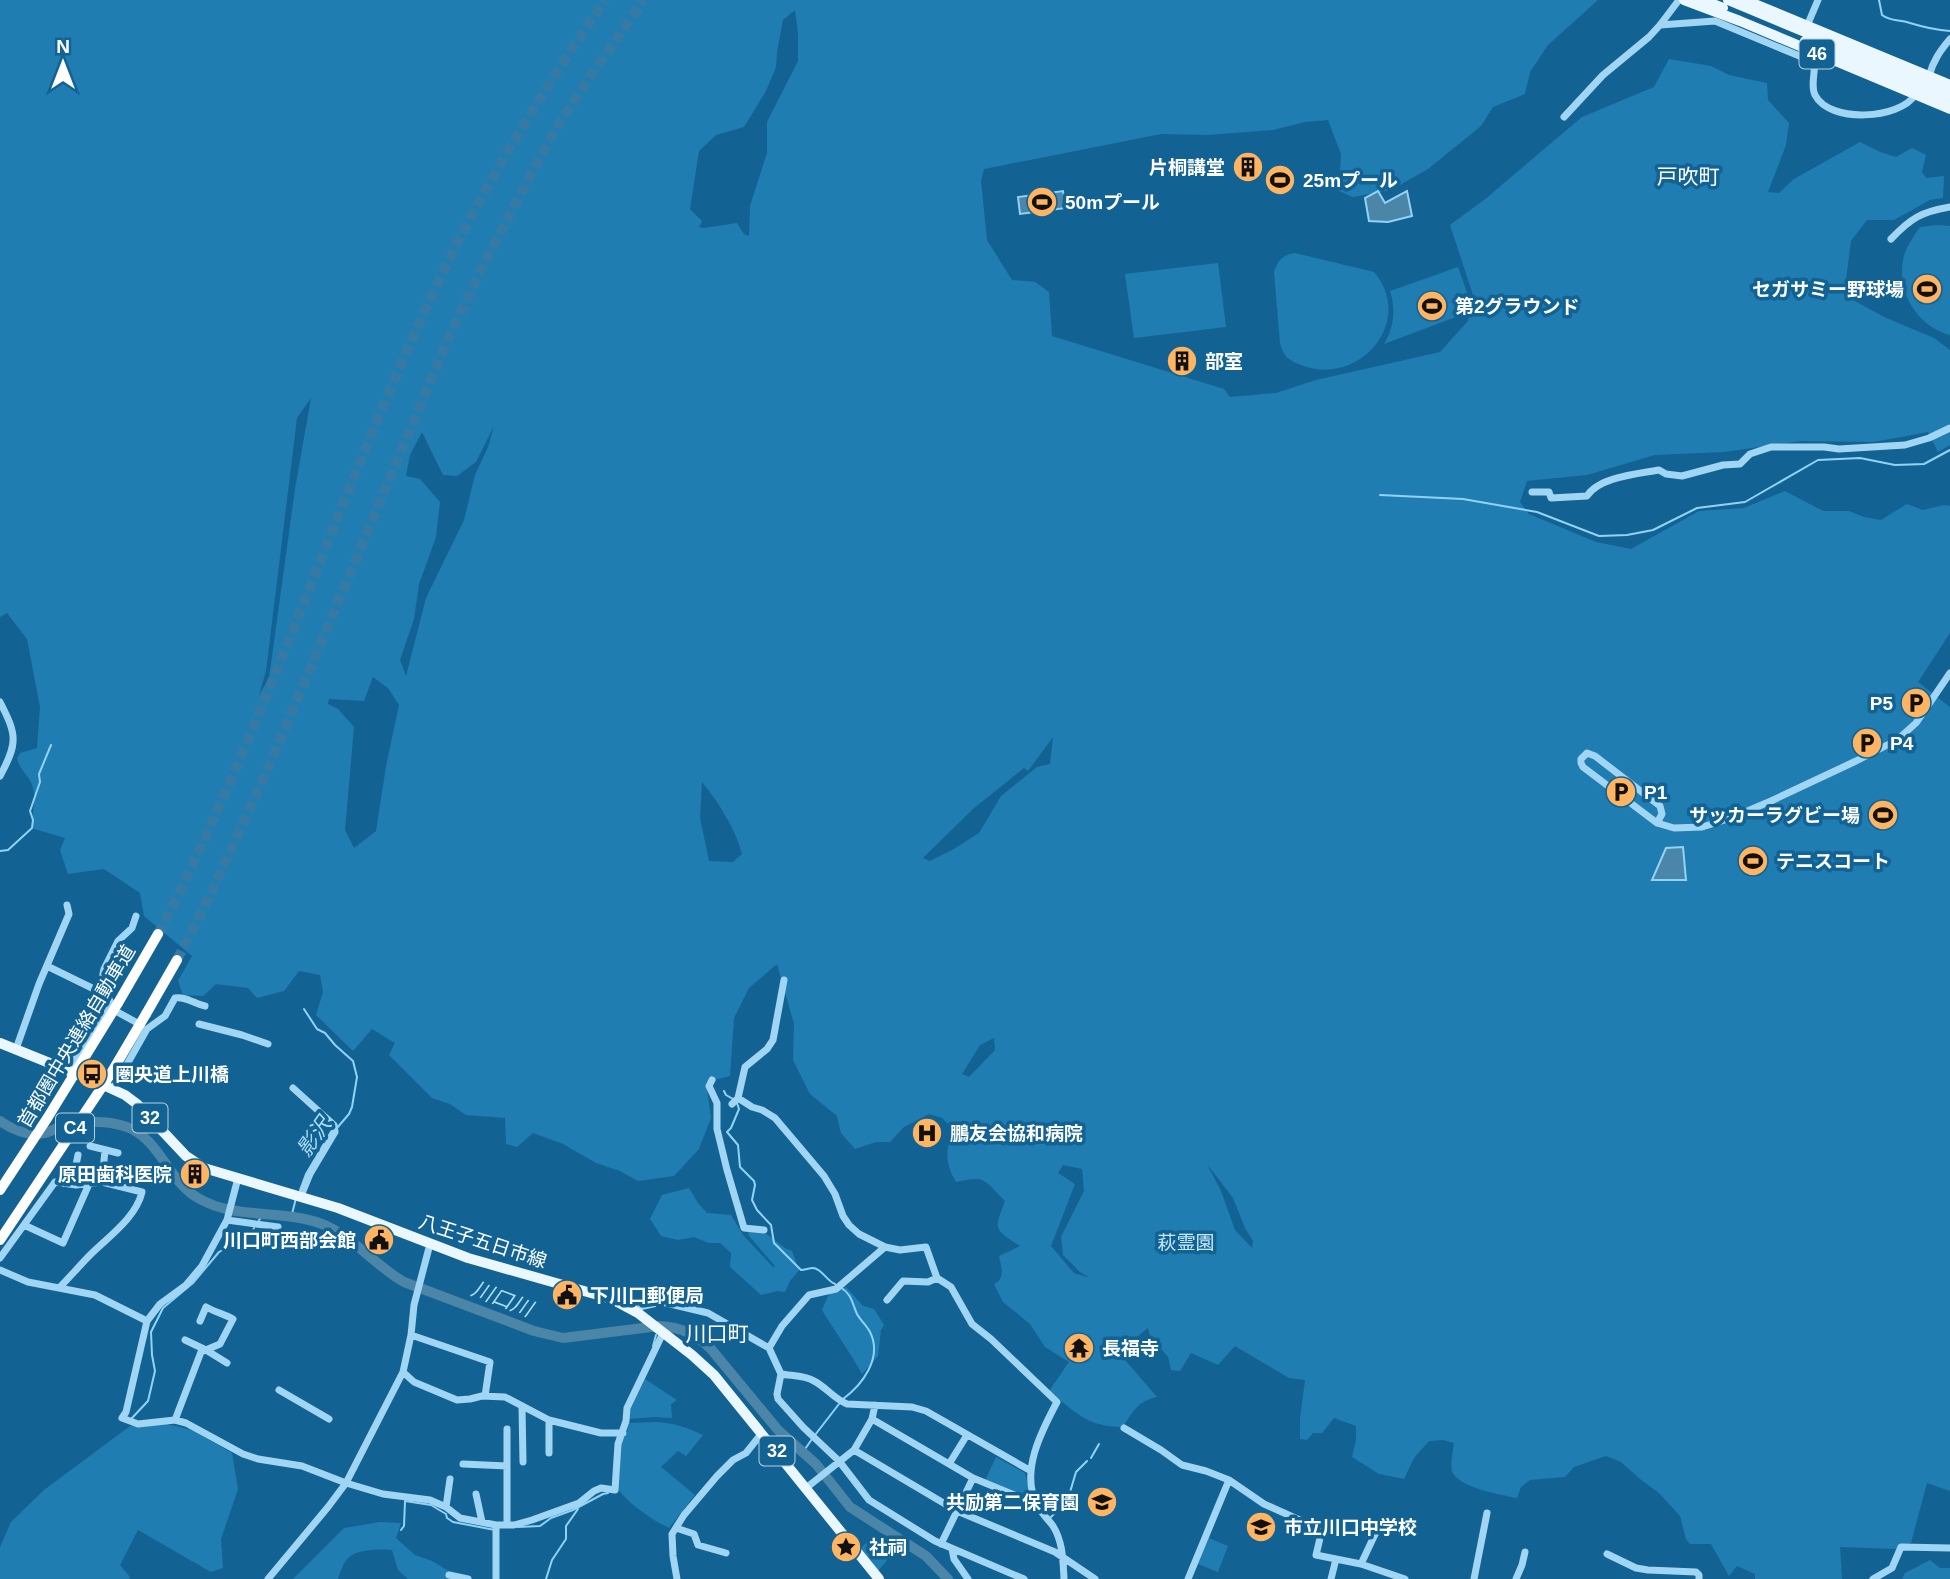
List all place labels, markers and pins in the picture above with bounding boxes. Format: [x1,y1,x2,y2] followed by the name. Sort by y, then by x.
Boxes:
[1231,150,1265,184] building icon: 片桐講堂
[1149,157,1225,178] place label: 片桐講堂
[1263,163,1297,197] sports icon: 25mプール
[1303,170,1398,191] place label: 25mプール
[1025,185,1059,219] sports icon: 50mプール
[1065,192,1160,213] place label: 50mプール
[1910,272,1944,306] sports icon: セガサミー野球場
[1752,279,1904,300] place label: セガサミー野球場
[1415,289,1449,323] sports icon: 第2グラウンド
[1455,296,1580,317] place label: 第2グラウンド
[1165,344,1199,378] building icon: 部室
[1205,351,1243,372] place label: 部室
[1899,686,1933,720] parking icon: P5
[1870,693,1893,714] place label: P5
[1850,726,1884,760] parking icon: P4
[1890,733,1914,754] place label: P4
[1604,775,1638,809] parking icon: P1
[1644,782,1668,803] place label: P1
[1866,798,1900,832] sports icon: サッカーラグビー場
[1689,805,1860,826] place label: サッカーラグビー場
[1736,844,1770,878] sports icon: テニスコート
[1776,851,1890,872] place label: テニスコート
[75,1057,109,1091] bus stop icon: 圏央道上川橋
[115,1064,229,1085] place label: 圏央道上川橋
[910,1116,944,1150] hospital icon: 鵬友会協和病院
[950,1123,1083,1144] place label: 鵬友会協和病院
[178,1157,212,1191] building icon: 原田歯科医院
[58,1164,172,1185] place label: 原田歯科医院
[362,1223,396,1257] public building icon: 川口町西部会館
[223,1230,356,1251] place label: 川口町西部会館
[550,1278,584,1312] public building icon: 下川口郵便局
[590,1285,704,1306] place label: 下川口郵便局
[1062,1331,1096,1365] temple icon: 長福寺
[1102,1338,1159,1359] place label: 長福寺
[1085,1485,1119,1519] school or university icon: 共励第二保育園
[946,1492,1079,1513] place label: 共励第二保育園
[1244,1510,1278,1544] school or university icon: 市立川口中学校
[1284,1517,1417,1538] place label: 市立川口中学校
[829,1530,863,1564] place icon: 社祠
[869,1537,907,1558] place label: 社祠

